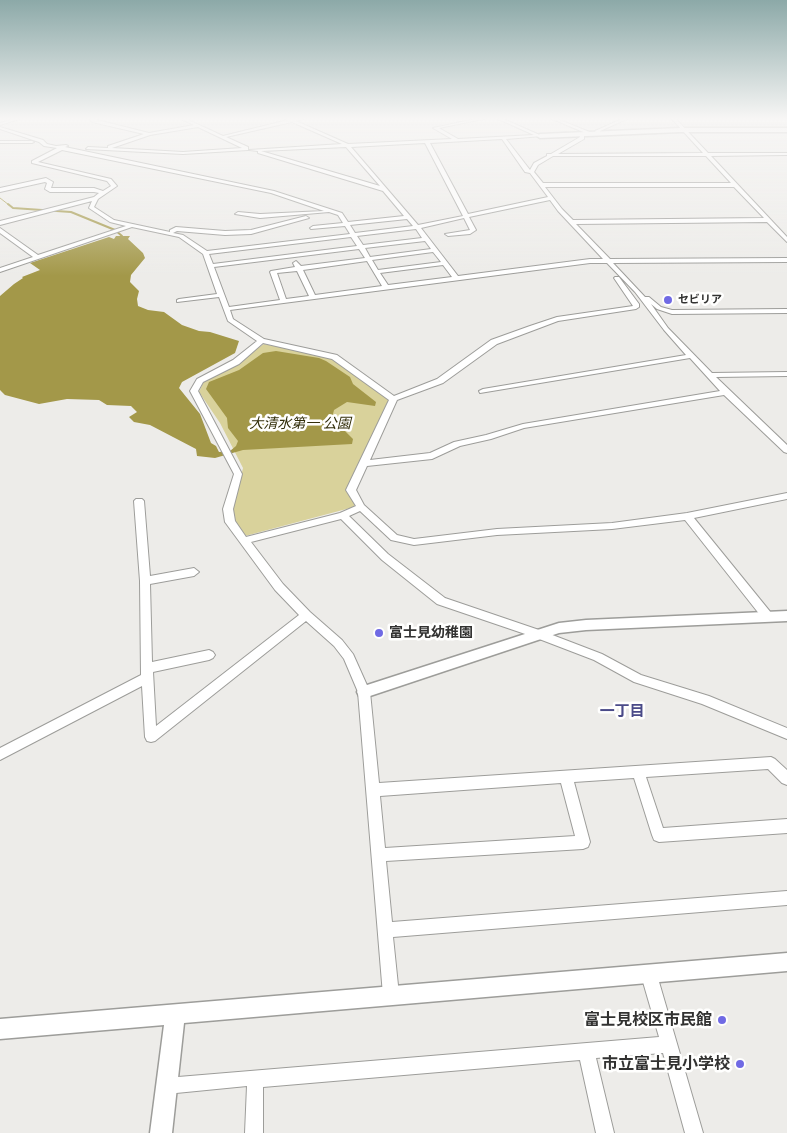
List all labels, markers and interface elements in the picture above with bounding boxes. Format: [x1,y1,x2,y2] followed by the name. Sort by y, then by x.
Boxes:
[678,293,722,307] place label: セビリア
[662,294,674,306] marker: セビリア
[249,416,351,432] park label: 大清水第一 公園
[389,625,473,641] place label: 富士見幼稚園
[373,627,385,639] marker: 富士見幼稚園
[600,703,644,721] district label: 一丁目
[584,1010,712,1030] place label: 富士見校区市民館
[716,1014,728,1026] marker: 富士見校区市民館
[602,1054,730,1074] place label: 市立富士見小学校
[734,1058,746,1070] marker: 市立富士見小学校

